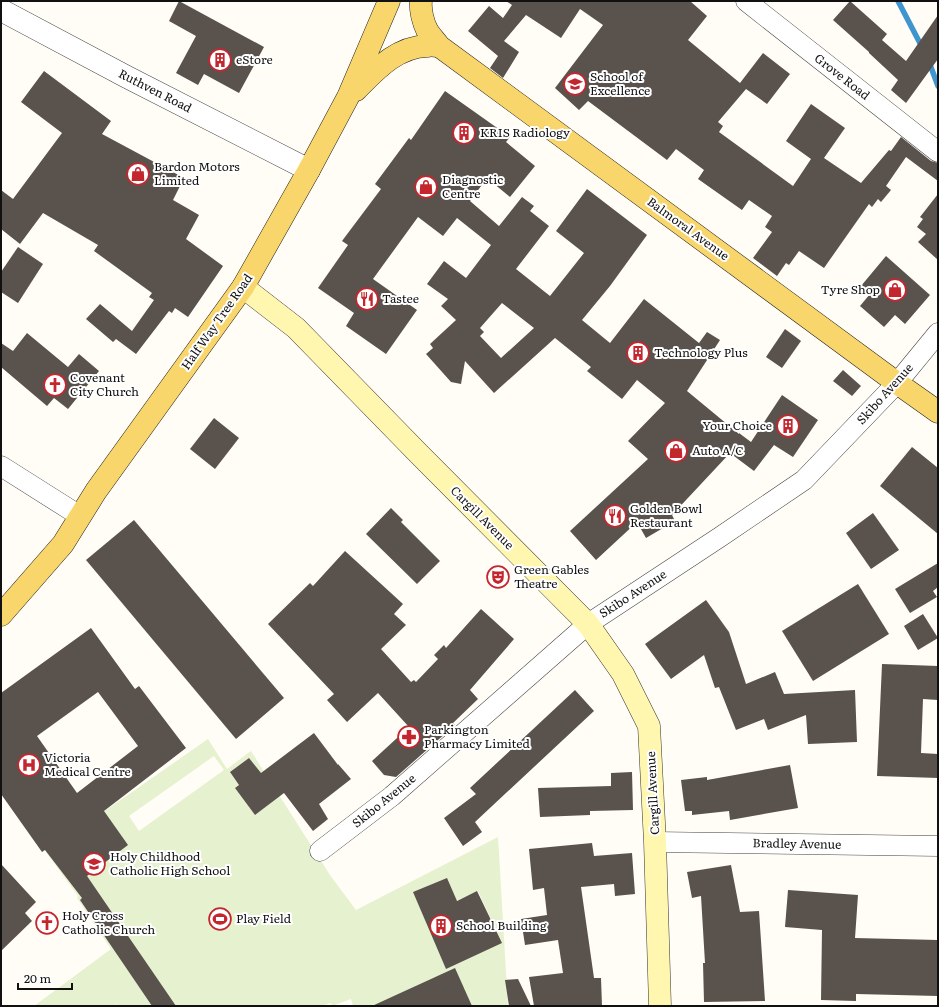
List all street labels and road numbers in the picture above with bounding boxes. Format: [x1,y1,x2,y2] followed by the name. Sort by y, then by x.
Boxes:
[811,49,875,104] street label: Grove Road
[116,64,196,117] street label: Ruthven Road
[644,192,733,264] street label: Balmoral Avenue
[176,269,257,373] street label: Half Way Tree Road
[852,359,917,428] street label: Skibo Avenue
[447,481,519,553] street label: Cargill Avenue
[595,565,670,622] street label: Skibo Avenue
[641,751,663,835] street label: Cargill Avenue
[348,769,419,831] street label: Skibo Avenue
[752,833,842,853] street label: Bradley Avenue

